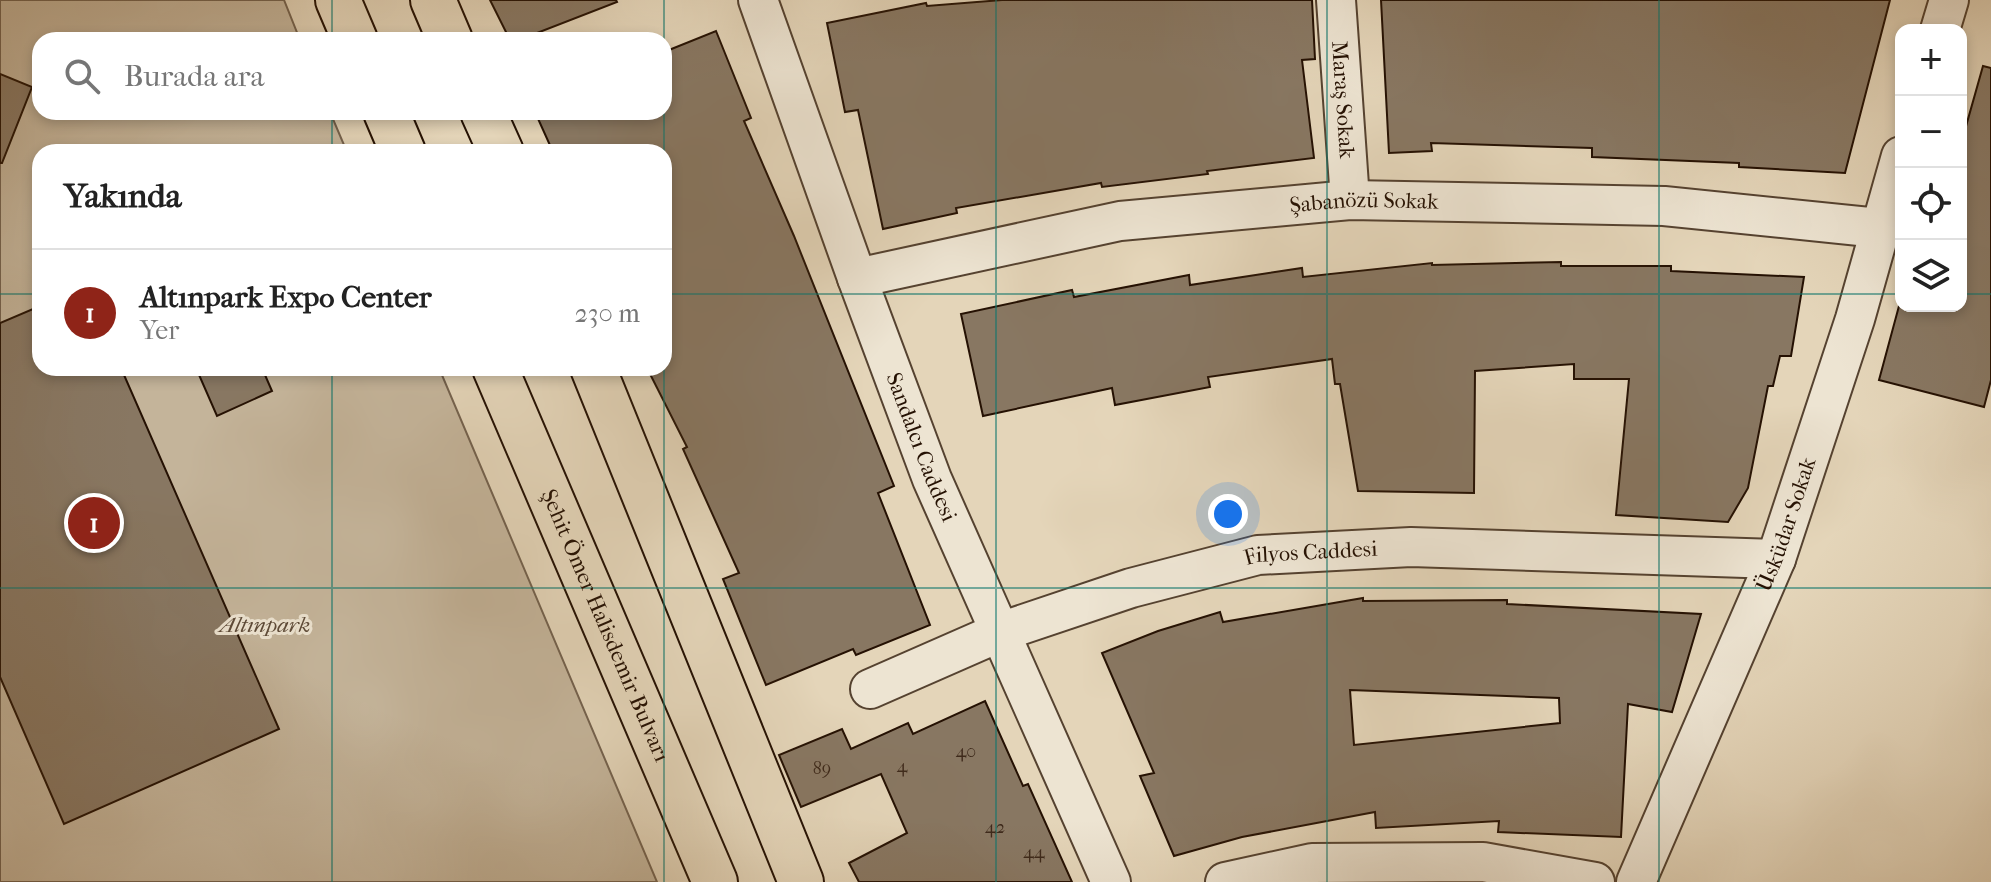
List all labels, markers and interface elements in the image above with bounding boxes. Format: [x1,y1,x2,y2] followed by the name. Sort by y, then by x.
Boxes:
[1895,24,1967,312] map controls
[1895,24,1967,96] button: +
[32,32,672,120] search box
[1326,40,1360,160] street label: Maraş Sokak
[60,54,104,98] icon: search
[124,59,264,94] text: Burada ara
[1895,96,1967,168] button: −
[1895,168,1967,240] button: locate
[64,176,182,216] text: Yakında
[1288,187,1439,218] street label: Şabanözü Sokak
[1895,240,1967,312] button: layers
[140,280,432,315] text: Altınpark Expo Center
[85,298,95,329] text: 1
[574,298,640,329] text: 230 m
[140,315,179,346] text: Yer
[880,369,962,526] street label: Sandalcı Caddesi
[1750,453,1822,596] street label: Üsküdar Sokak
[535,485,675,766] street label: Şehit Ömer Halisdemir Bulvarı
[68,493,120,553] pin: 1
[1208,494,1248,534] your location
[1241,536,1379,571] street label: Filyos Caddesi
[217,612,310,638] park label: Altınpark
[956,741,976,762] house number: 40
[897,756,908,777] house number: 4
[813,758,831,779] house number: 89
[985,817,1005,838] house number: 42
[1023,842,1045,863] house number: 44

